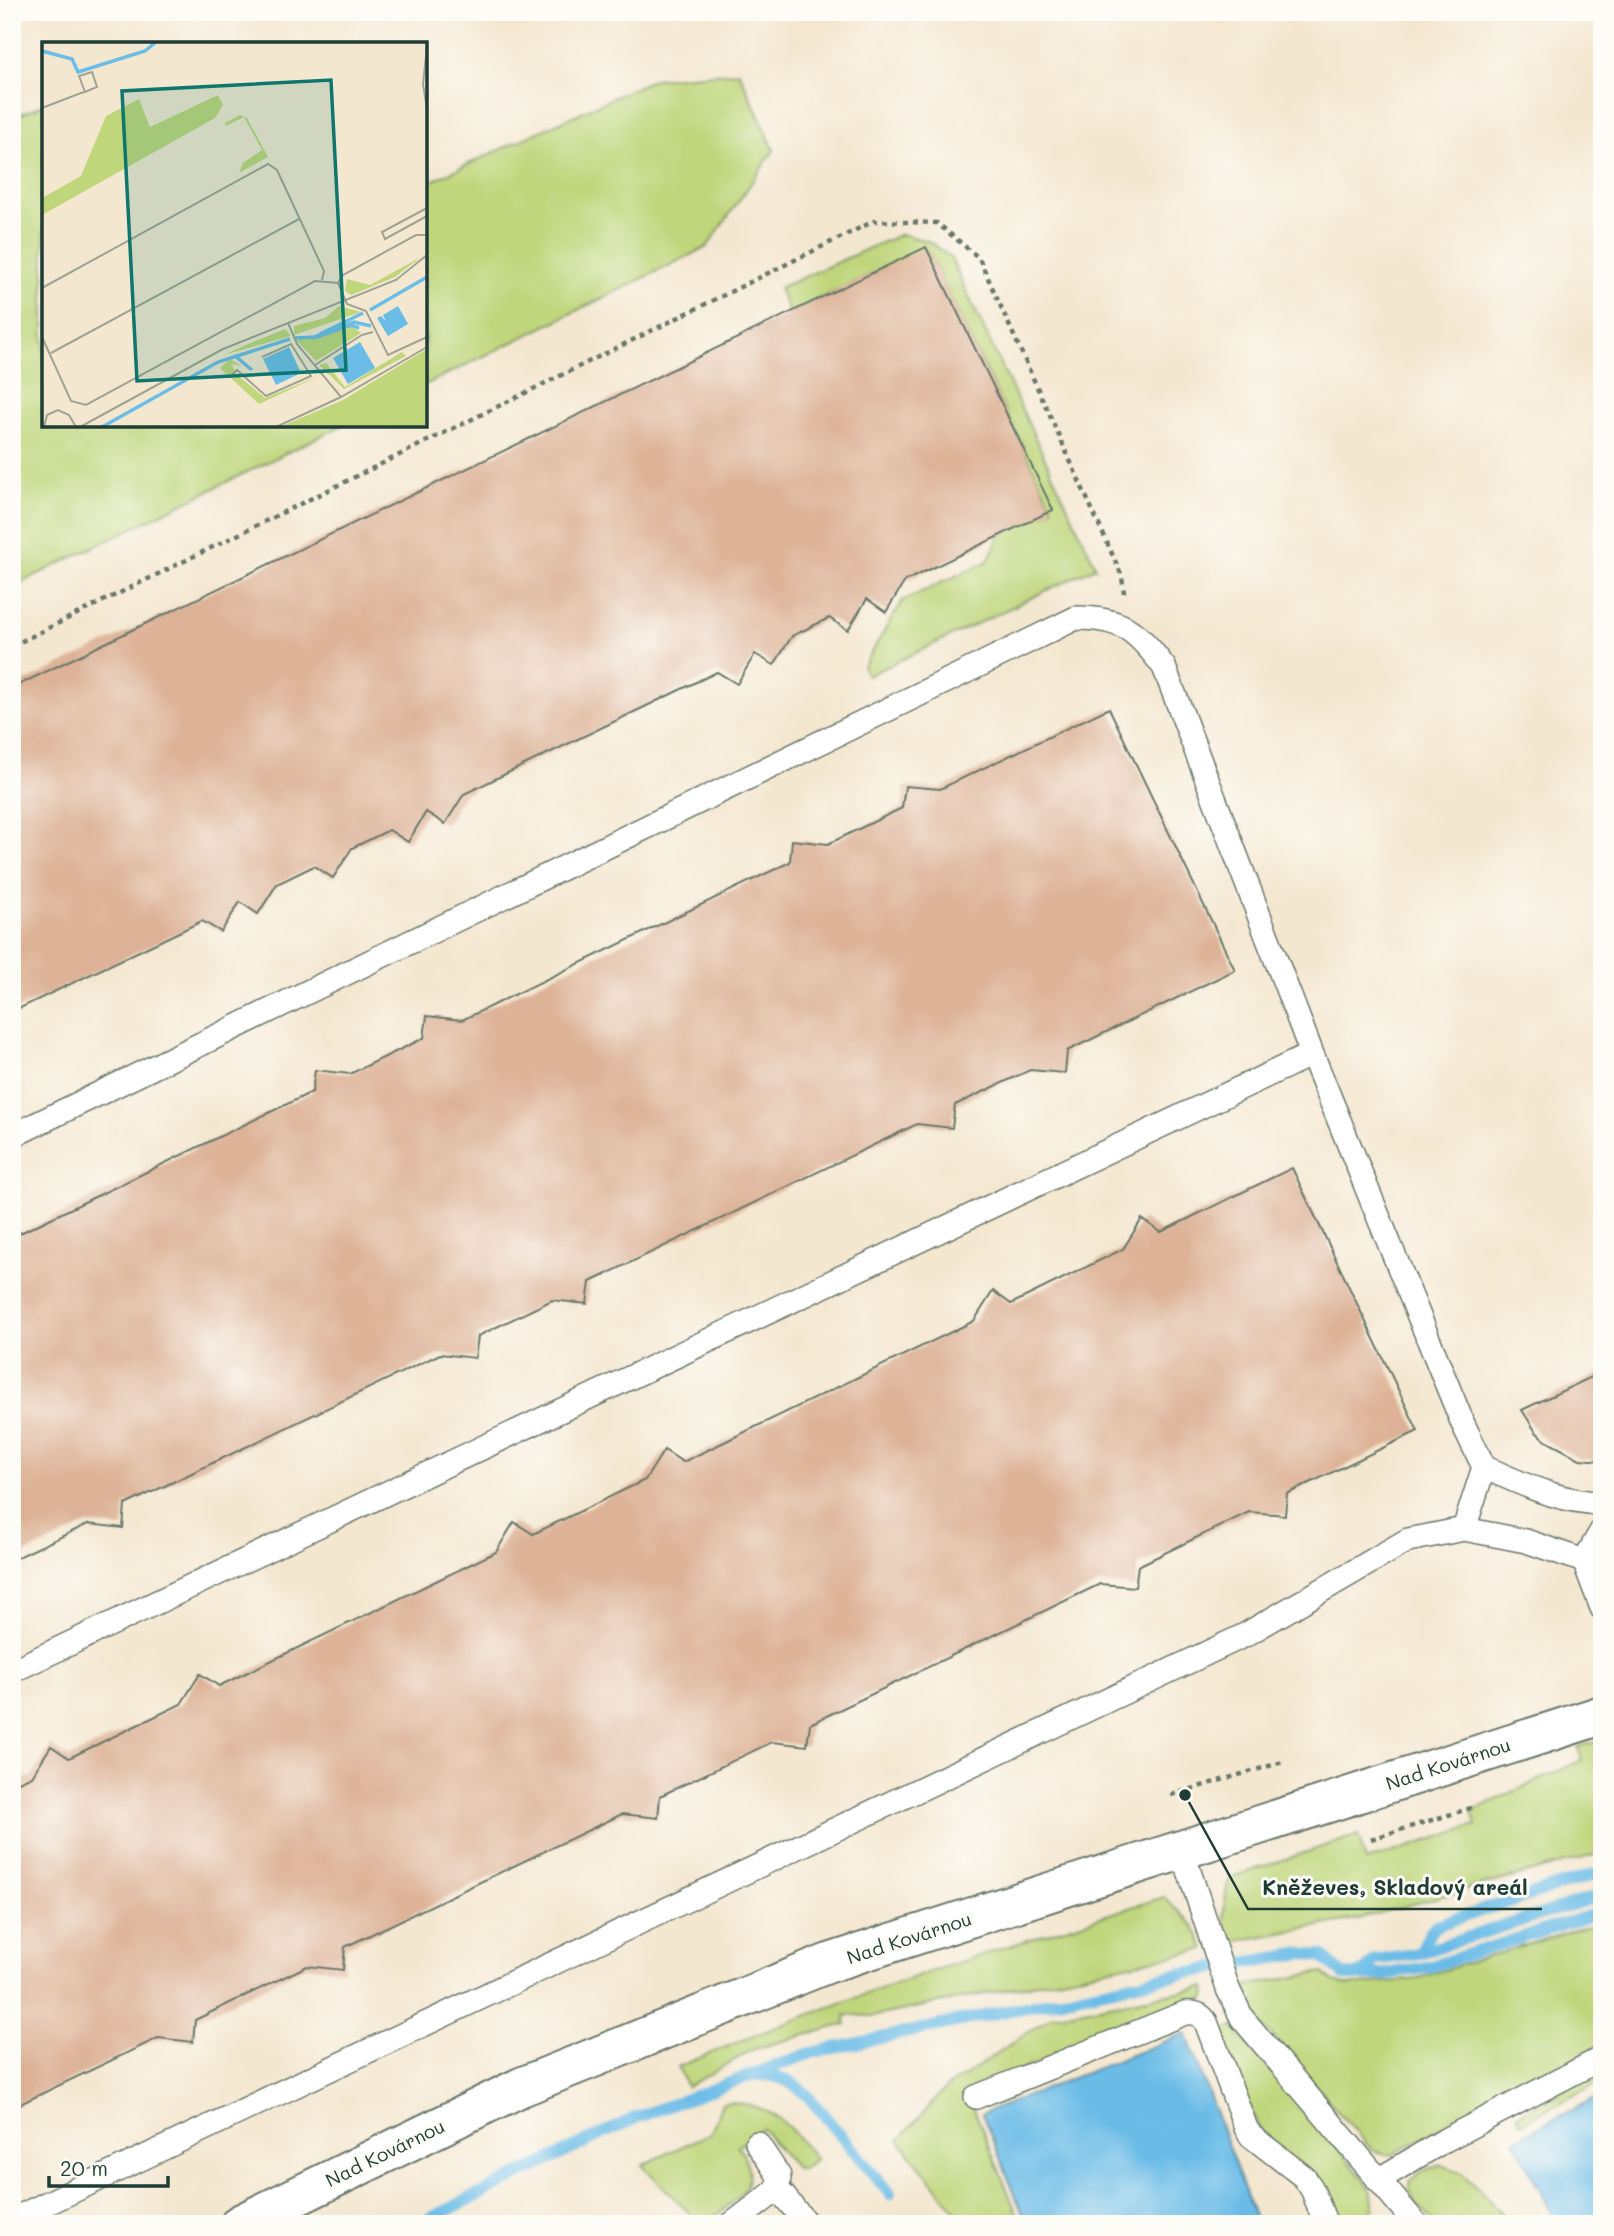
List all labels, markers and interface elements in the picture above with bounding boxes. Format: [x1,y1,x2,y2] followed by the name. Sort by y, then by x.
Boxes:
[42,42,427,427] inset map
[1382,1732,1513,1795] street label: Nad Kovárnou
[1248,1867,1542,1909] callout: Kněževes, Skladový areál
[1262,1873,1528,1901] text: Kněževes, Skladový areál
[843,1906,974,1969] street label: Nad Kovárnou
[321,2113,449,2192] street label: Nad Kovárnou
[49,2145,168,2189] scale bar
[60,2154,108,2181] text: 20 m

